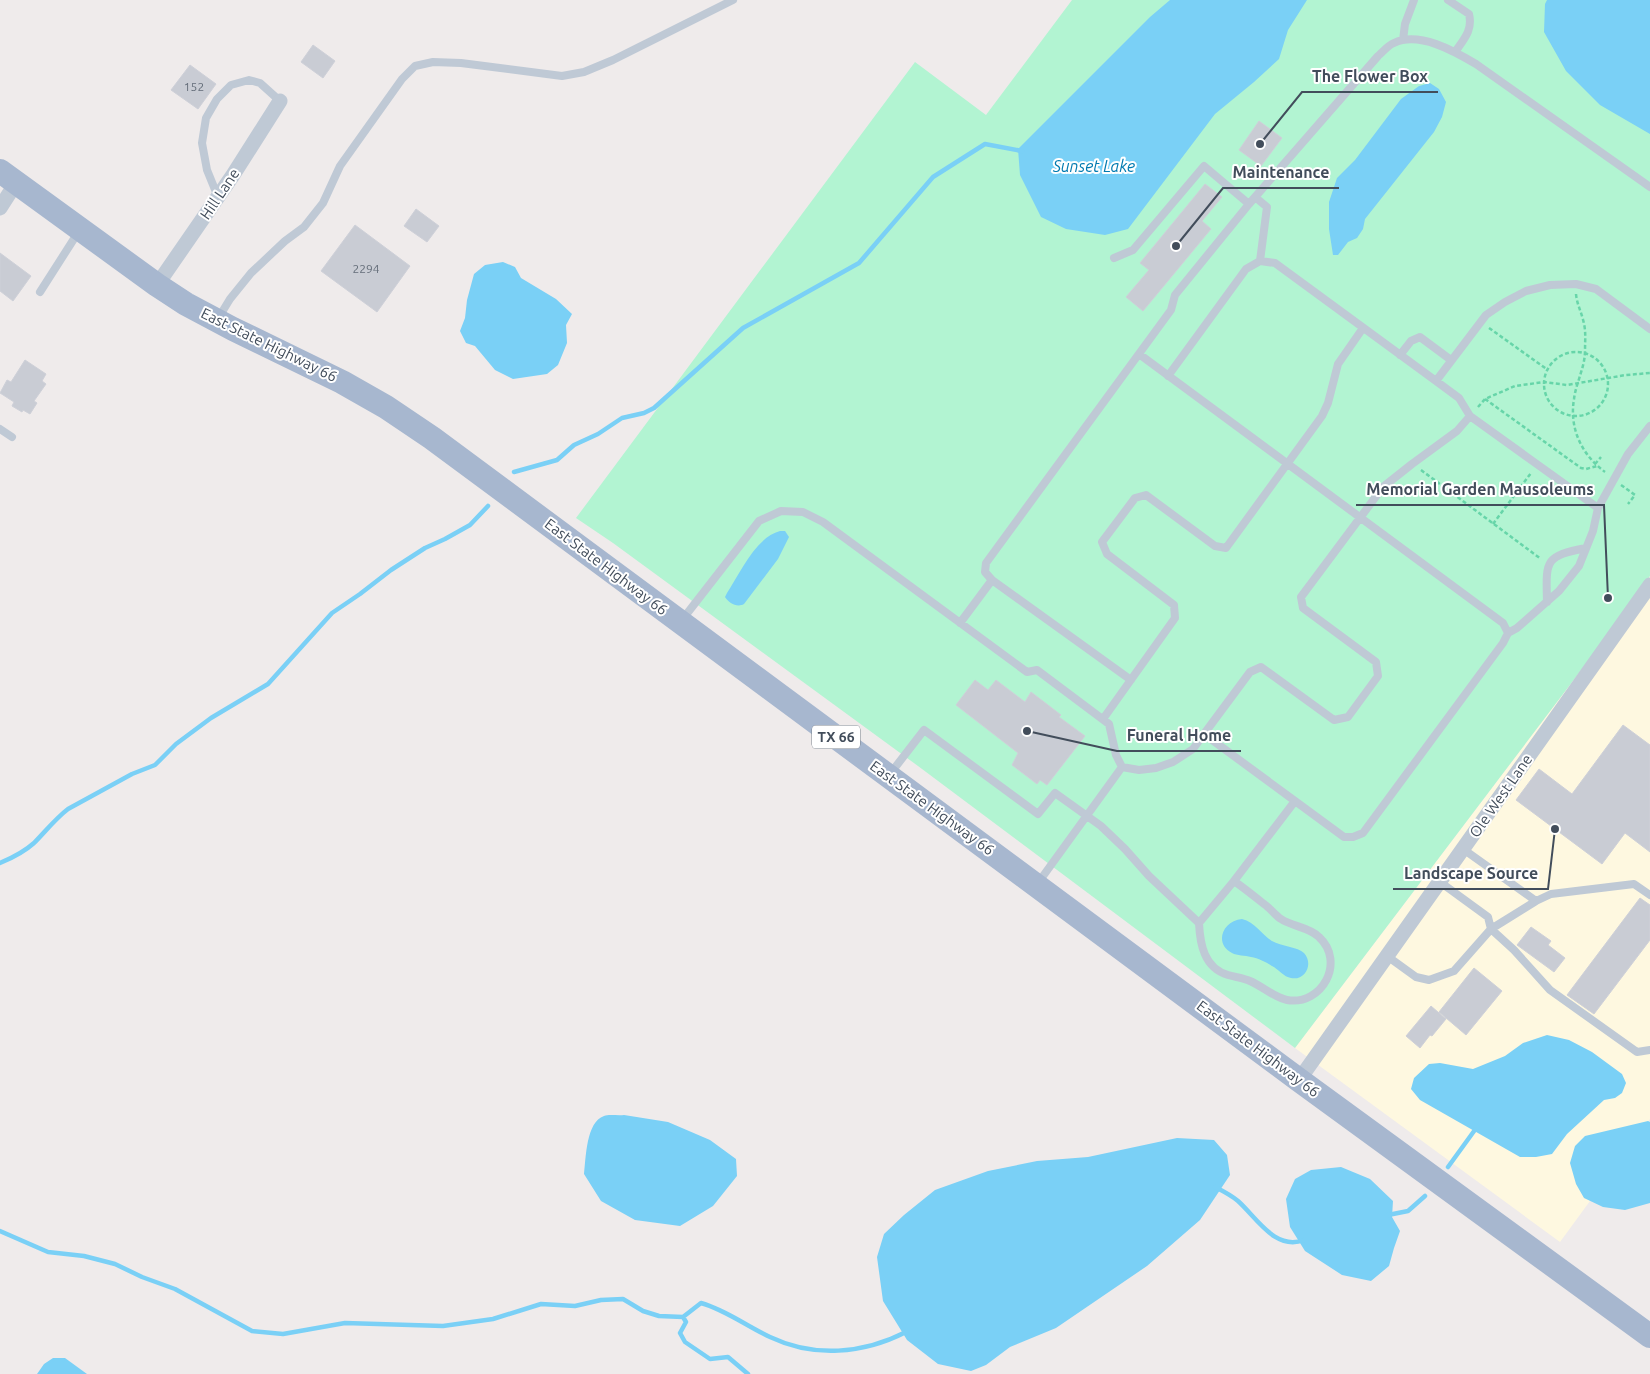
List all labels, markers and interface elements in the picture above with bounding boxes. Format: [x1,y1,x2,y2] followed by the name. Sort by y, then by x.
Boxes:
[1302,61,1438,92] callout: The Flower Box
[1312,67,1428,85] text: The Flower Box
[184,80,204,93] house number: 152
[1052,157,1135,175] water label: Sunset Lake
[1223,157,1339,188] callout: Maintenance
[1233,163,1329,181] text: Maintenance
[196,165,243,222] street label: Hill Lane
[352,262,380,275] house number: 2294
[198,304,340,385] street label: East State Highway 66
[1356,474,1604,505] callout: Memorial Garden Mausoleums
[1366,480,1594,498] text: Memorial Garden Mausoleums
[542,515,671,618] street label: East State Highway 66
[1117,720,1241,751] callout: Funeral Home
[812,726,860,749] road number: TX 66
[1127,726,1231,744] text: Funeral Home
[1466,751,1535,840] street label: Ole West Lane
[867,757,998,858] street label: East State Highway 66
[1393,858,1548,889] callout: Landscape Source
[1404,864,1538,882] text: Landscape Source
[1194,997,1323,1100] street label: East State Highway 66

